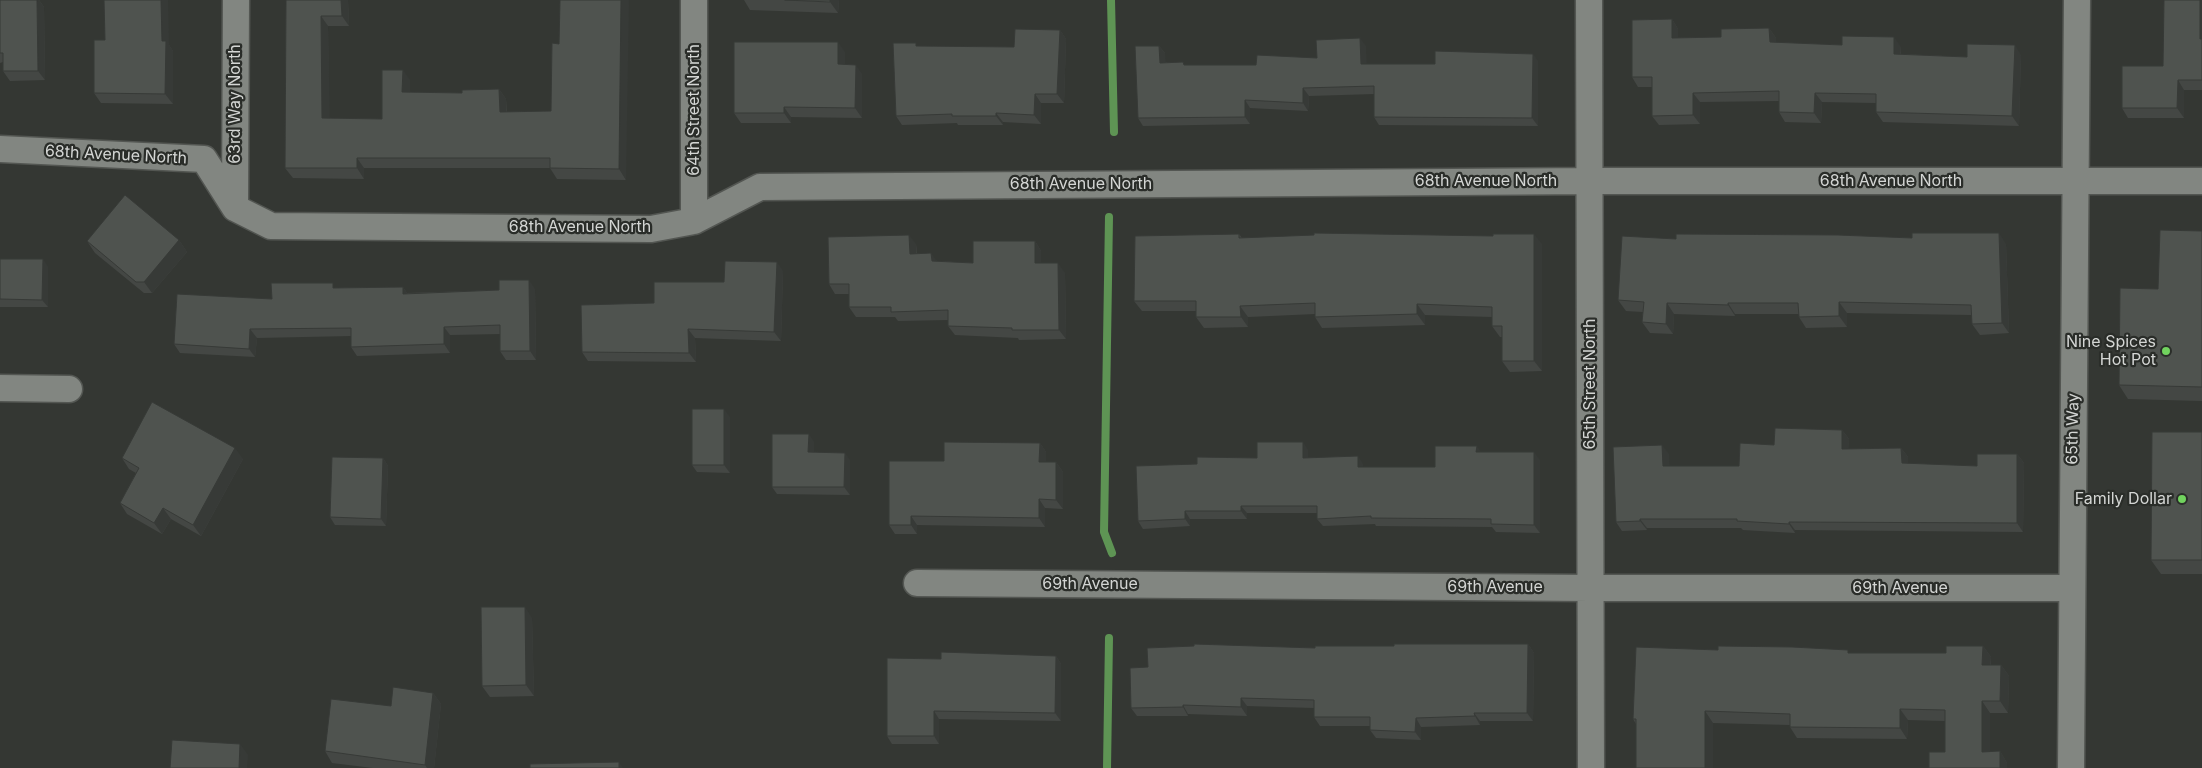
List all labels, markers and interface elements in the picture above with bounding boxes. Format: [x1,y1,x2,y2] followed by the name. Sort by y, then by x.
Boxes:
[225,44,245,164] street label: 63rd Way North
[684,44,704,176] street label: 64th Street North
[44,142,188,168] street label: 68th Avenue North
[1415,171,1557,191] street label: 68th Avenue North
[1820,171,1962,191] street label: 68th Avenue North
[1010,174,1152,194] street label: 68th Avenue North
[509,217,651,237] street label: 68th Avenue North
[1580,318,1600,450] street label: 65th Street North
[2066,332,2156,370] place label: Nine Spices Hot Pot
[2160,345,2172,357] marker: Nine Spices Hot Pot
[2063,393,2083,465] street label: 65th Way
[2075,489,2172,509] place label: Family Dollar
[2176,493,2188,505] marker: Family Dollar
[1042,574,1138,594] street label: 69th Avenue
[1447,577,1543,597] street label: 69th Avenue
[1852,578,1948,598] street label: 69th Avenue

